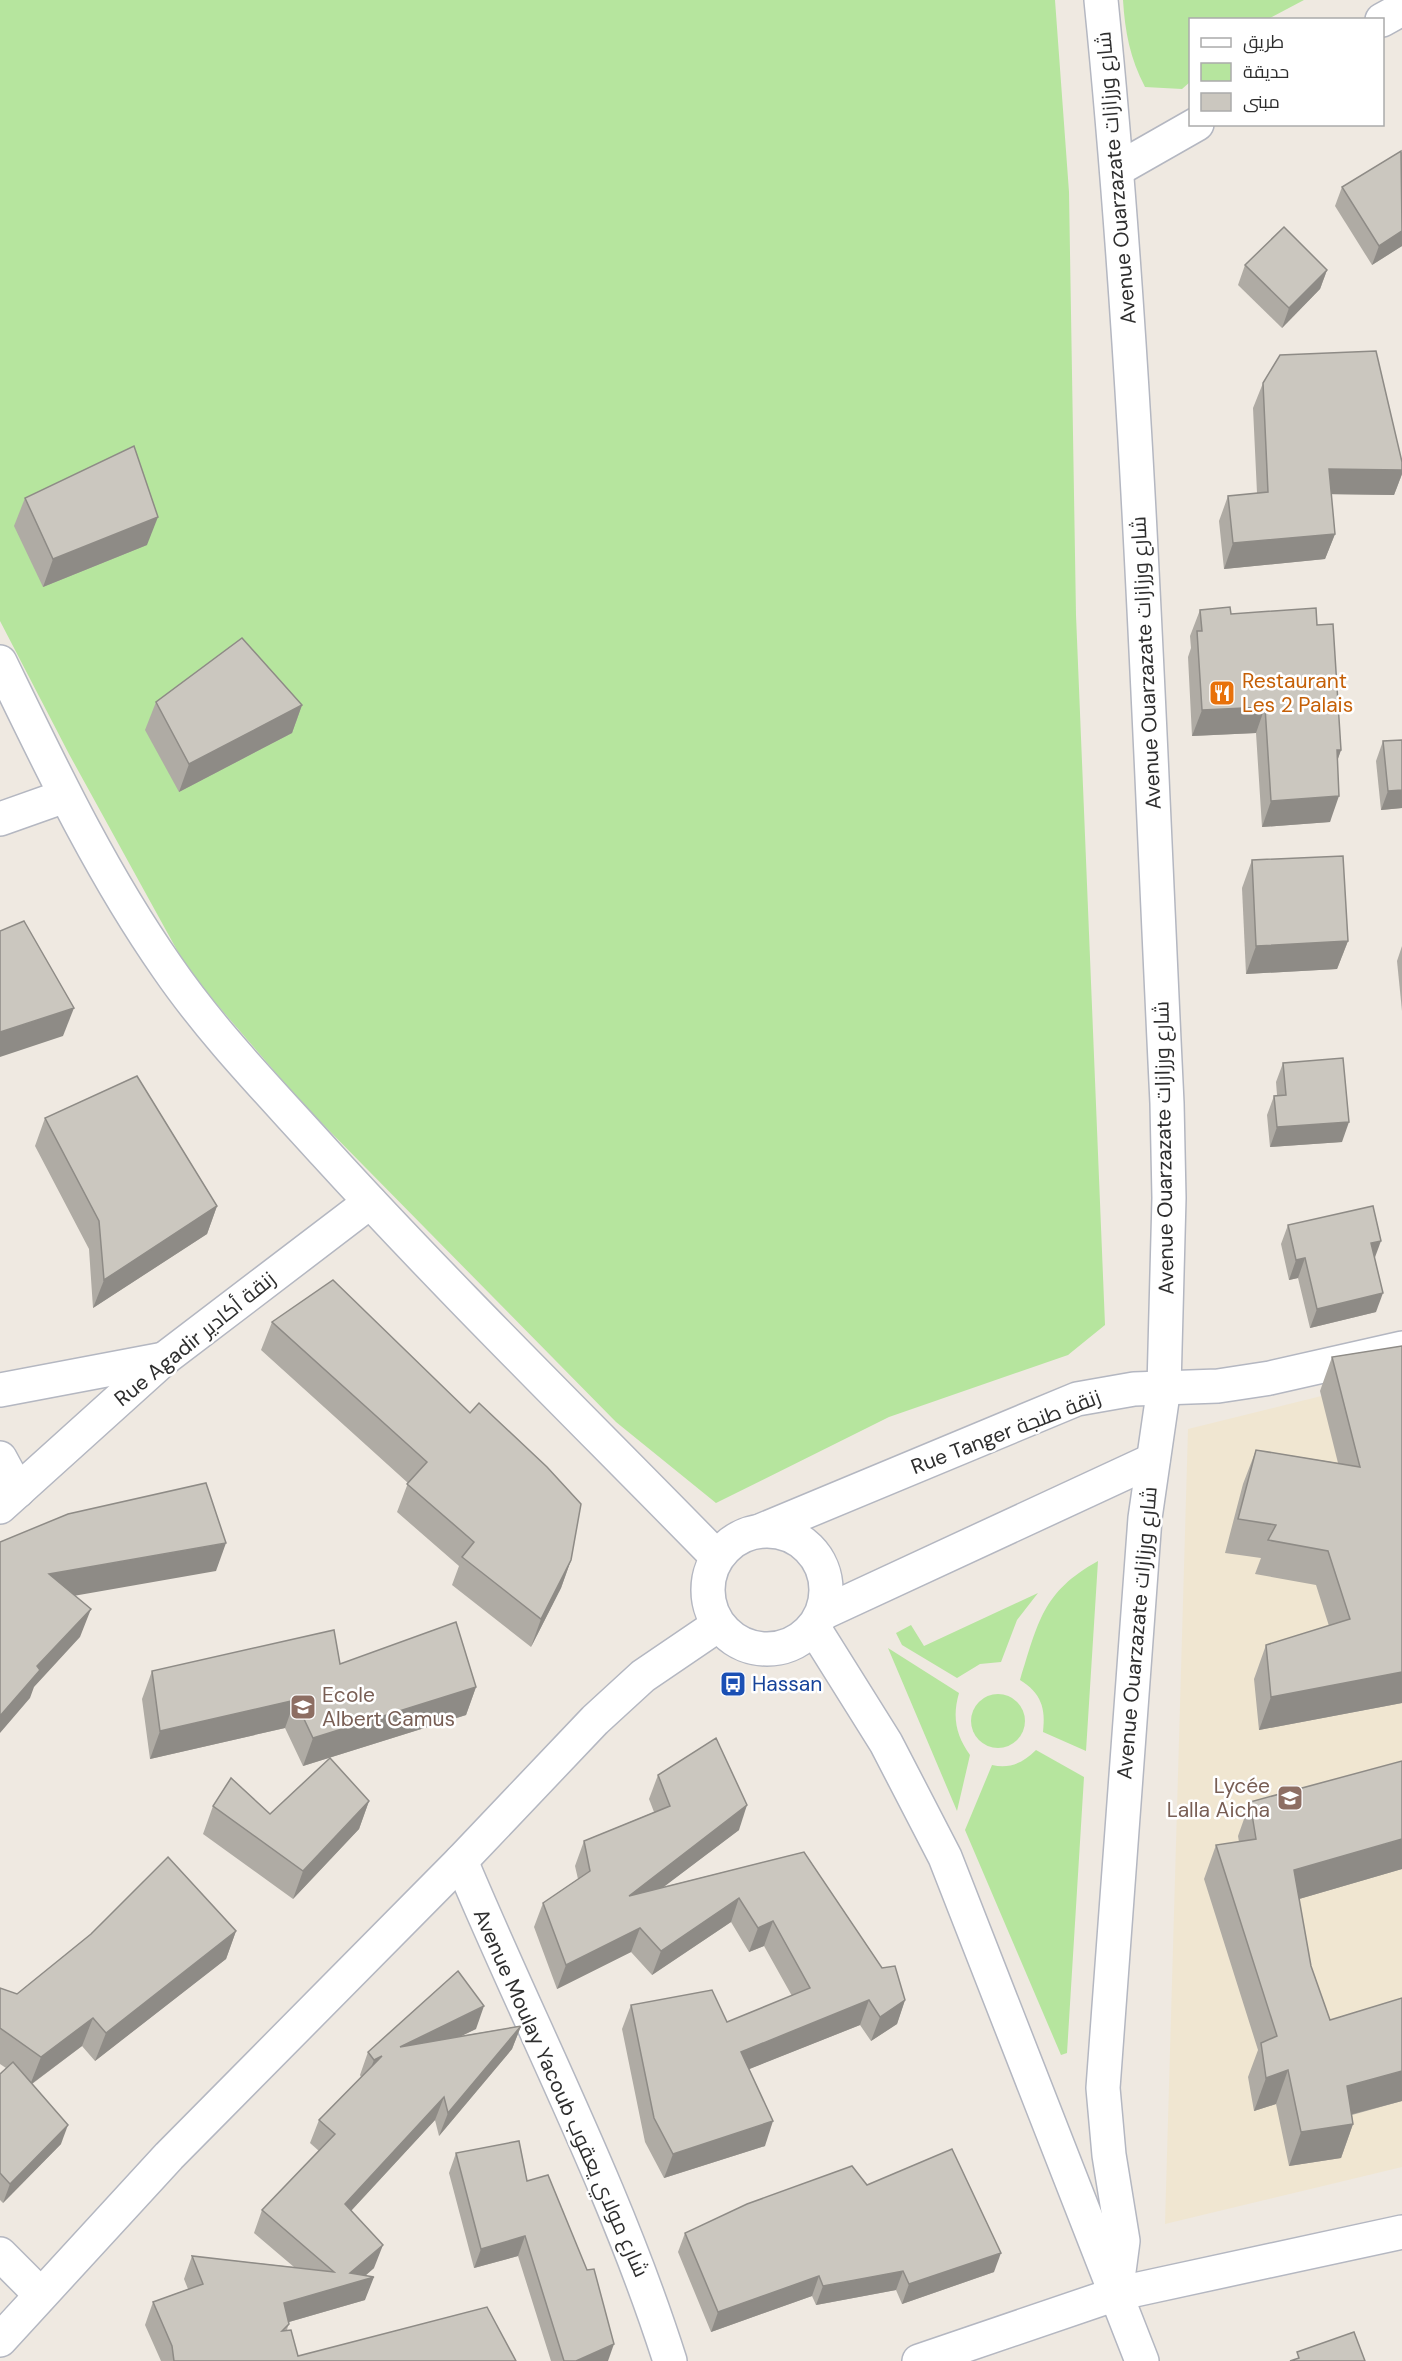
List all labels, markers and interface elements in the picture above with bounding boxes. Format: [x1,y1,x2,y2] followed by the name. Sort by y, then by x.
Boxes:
[1189,18,1384,126] legend
[1089,30,1143,326] street label: Avenue Ouarzazate شارع ورزازات
[1243,30,1284,54] text: طريق
[1243,60,1289,84] text: حديقة
[1243,90,1280,114] text: مبنى
[1124,516,1168,810] street label: Avenue Ouarzazate شارع ورزازات
[1242,667,1353,719] place label: Restaurant Les 2 Palais
[1207,678,1237,708] restaurant icon: Restaurant Les 2 Palais
[1147,1001,1181,1295] street label: Avenue Ouarzazate شارع ورزازات
[108,1265,282,1413] street label: Rue Agadir زنقة أكادير
[907,1383,1105,1481] street label: Rue Tanger زنقة طنجة
[1110,1485,1164,1781] street label: Avenue Ouarzazate شارع ورزازات
[718,1669,748,1699] bus stop icon: Hassan
[752,1670,822,1698] place label: Hassan
[322,1681,455,1733] place label: Ecole Albert Camus
[288,1692,318,1722] school or university icon: Ecole Albert Camus
[1167,1772,1270,1824] place label: Lycée Lalla Aicha
[1275,1783,1305,1813] school or university icon: Lycée Lalla Aicha
[465,1904,655,2282] street label: Avenue Moulay Yacoub شارع مولاي يعقوب

